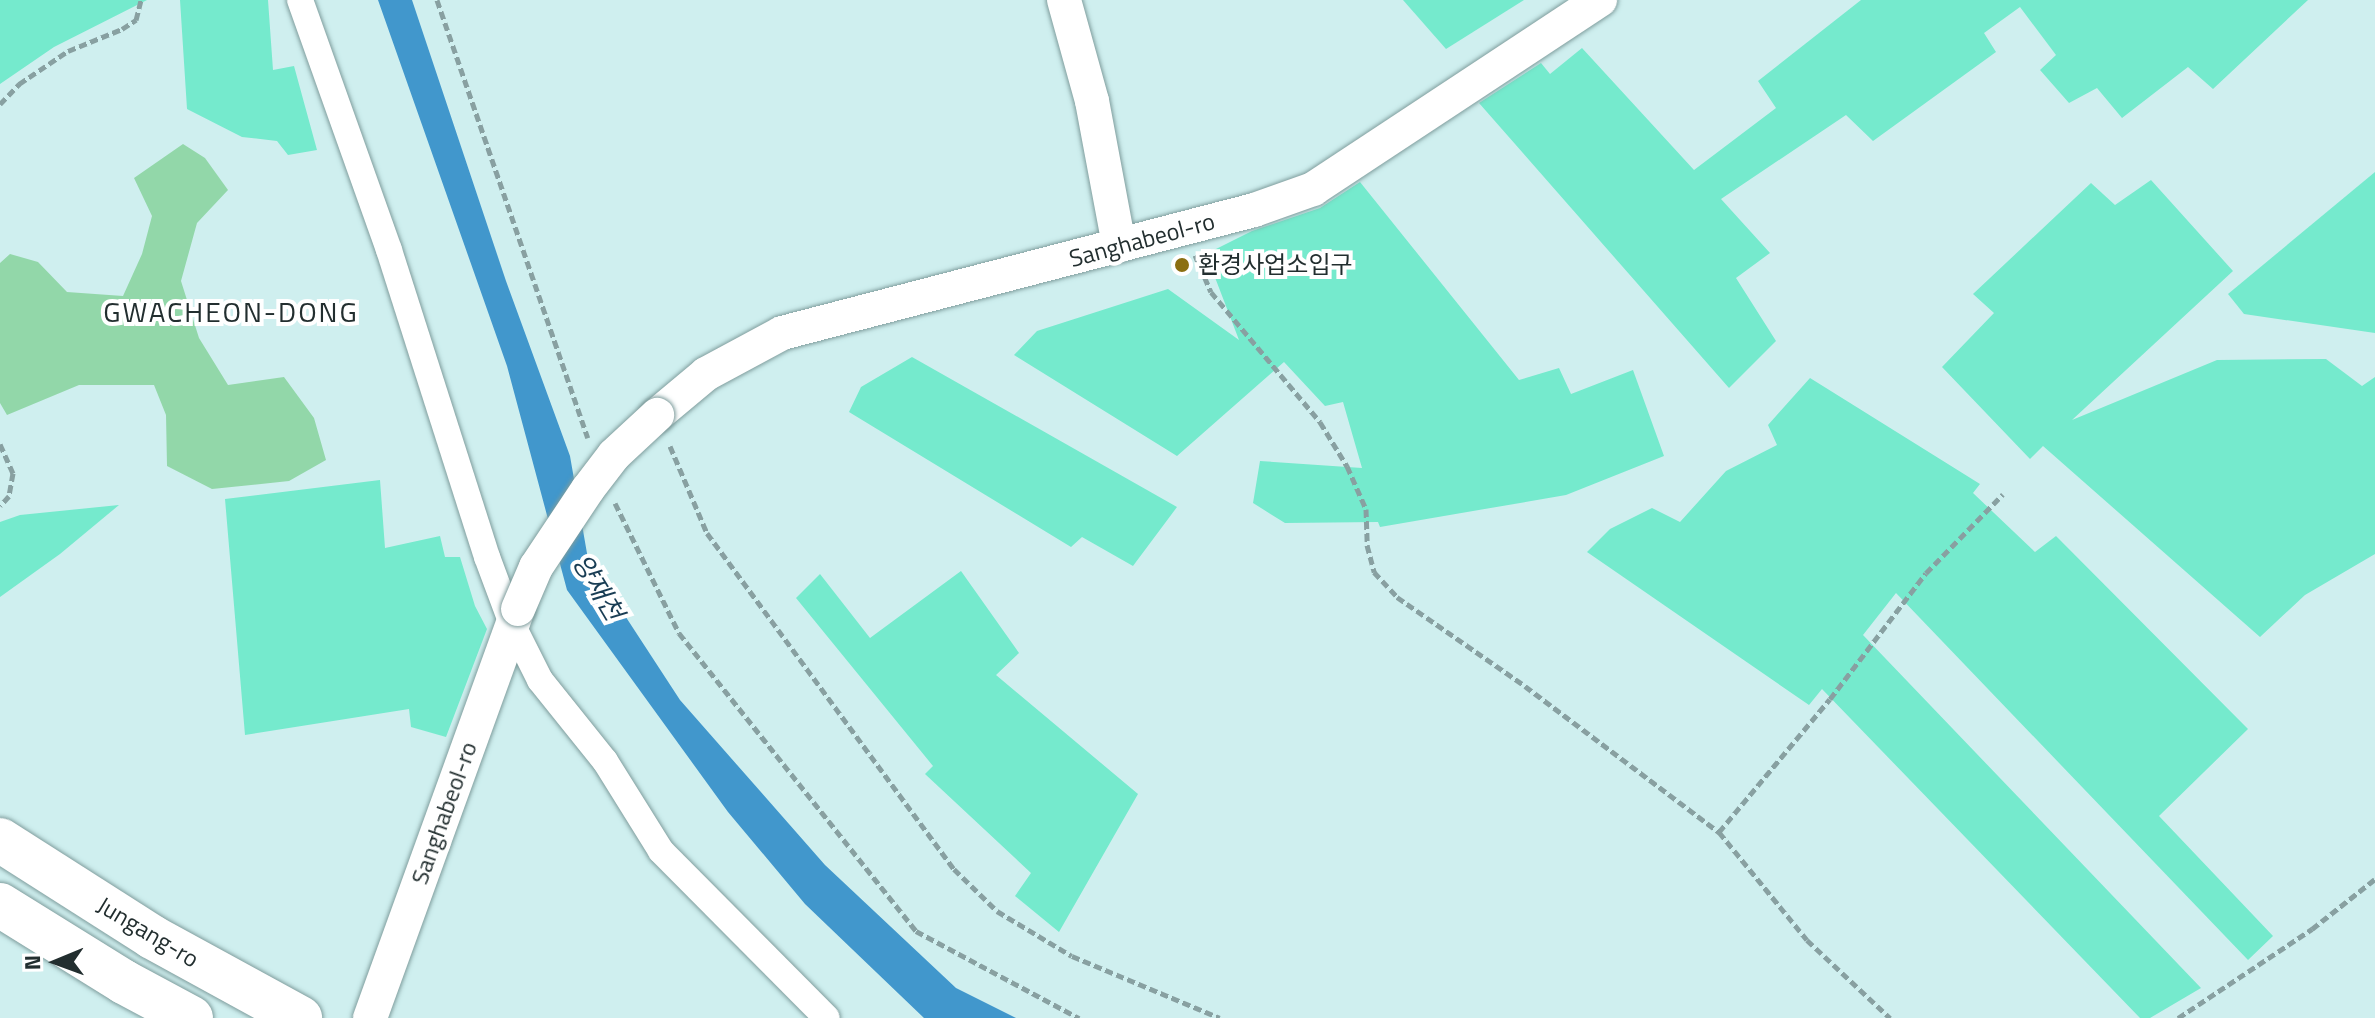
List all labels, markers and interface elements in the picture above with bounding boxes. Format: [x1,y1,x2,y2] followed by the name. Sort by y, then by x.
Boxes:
[1066,207,1218,273] street label: Sanghabeol-ro
[1198,251,1353,279] place label: 환경사업소입구
[1173,256,1191,274] marker: 환경사업소입구
[103,295,359,329] district label: GWACHEON-DONG
[566,548,630,626] water label: 양재천
[405,738,483,888] street label: Sanghabeol-ro
[92,891,204,973] street label: Jungang-ro
[16,922,96,1002] north arrow
[15,954,49,970] text: N

